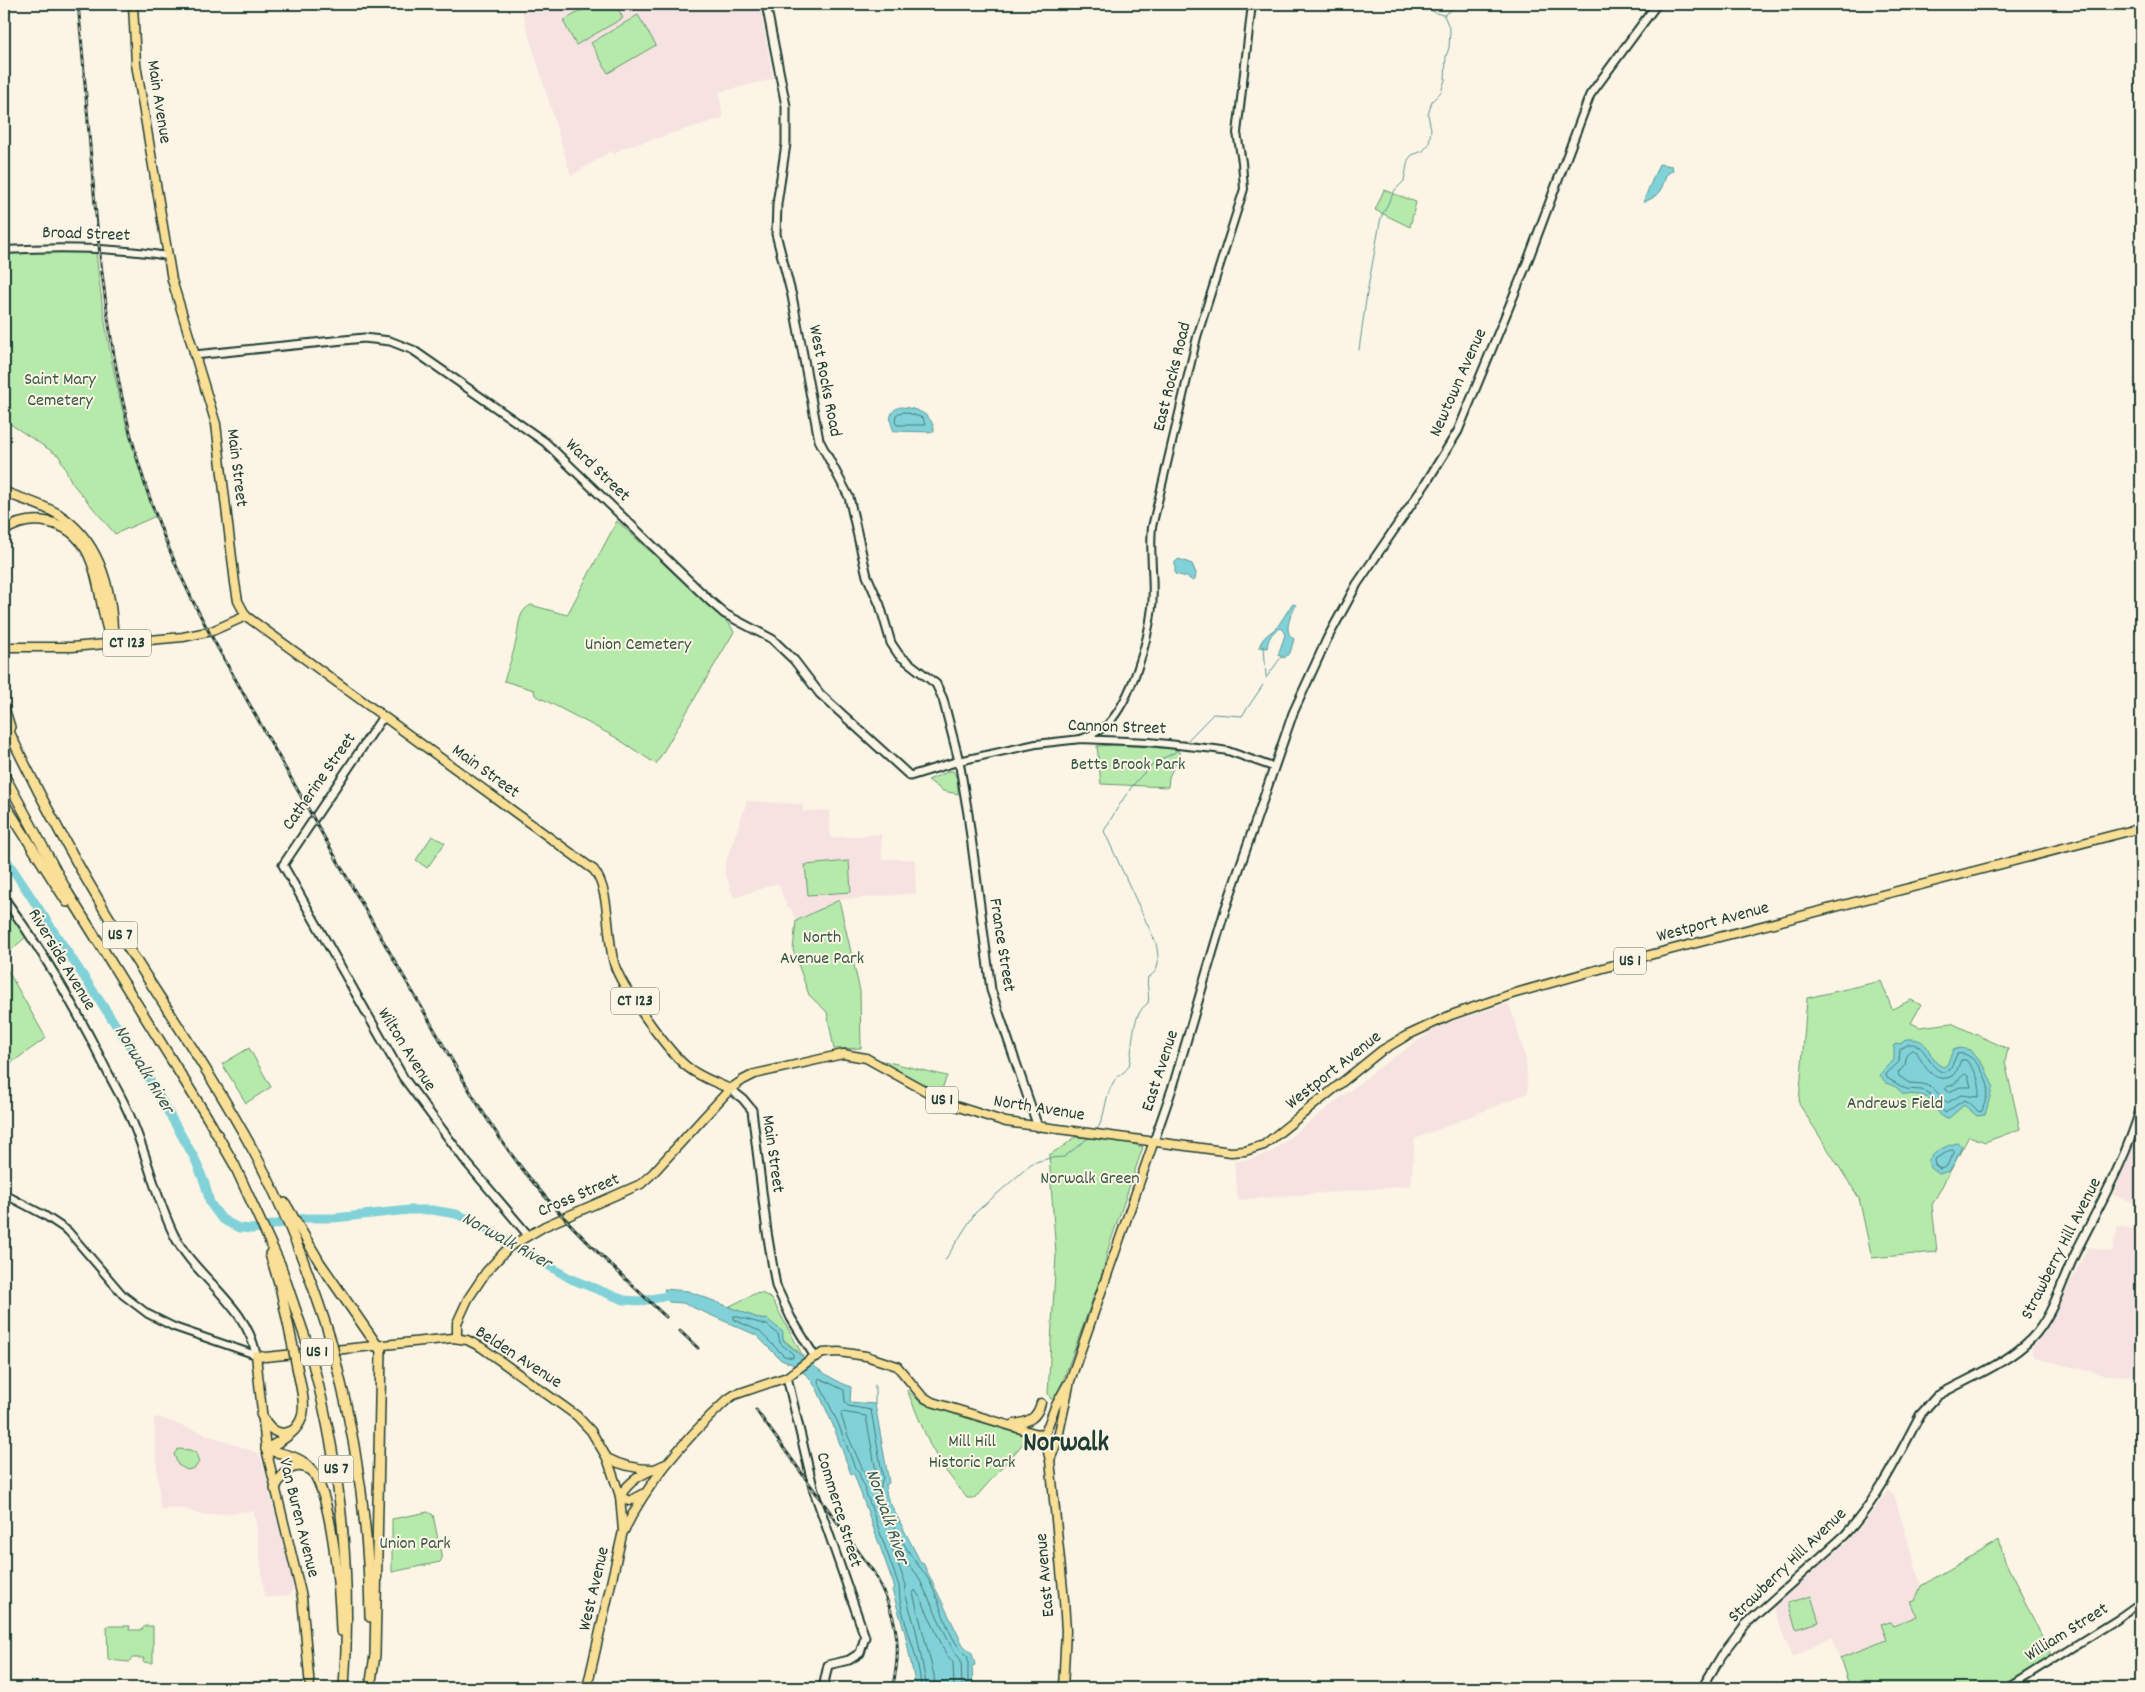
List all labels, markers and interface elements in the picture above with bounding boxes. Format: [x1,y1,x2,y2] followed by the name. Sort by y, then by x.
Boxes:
[139,59,177,145] street label: Main Avenue
[42,221,131,249] street label: Broad Street
[1147,320,1199,434] street label: East Rocks Road
[801,323,847,439] street label: West Rocks Road
[1424,325,1494,441] street label: Newtown Avenue
[24,368,97,414] park label: Saint Mary Cemetery
[219,428,253,509] street label: Main Street
[559,434,635,509] street label: Ward Street
[103,630,151,656] road number: CT 123
[585,633,692,658] park label: Union Cemetery
[1068,714,1167,742] street label: Cannon Street
[277,728,363,836] street label: Catherine Street
[446,739,524,805] street label: Main Street
[1071,753,1185,778] park label: Betts Brook Park
[981,896,1021,994] street label: France Street
[1654,896,1772,950] street label: Westport Avenue
[21,904,101,1016] street label: Riverside Avenue
[102,922,138,948] road number: US 7
[780,926,864,972] park label: North Avenue Park
[1614,948,1646,974] road number: US 1
[611,988,659,1014] road number: CT 123
[370,1003,442,1097] street label: Wilton Avenue
[106,1021,181,1121] water label: Norwalk River
[1281,1026,1387,1116] street label: Westport Avenue
[1136,1027,1186,1115] street label: East Avenue
[926,1086,958,1114] road number: US 1
[992,1089,1086,1129] street label: North Avenue
[1847,1092,1943,1117] park label: Andrews Field
[754,1113,790,1195] street label: Main Street
[534,1167,624,1224] street label: Cross Street
[1040,1167,1140,1192] park label: Norwalk Green
[2015,1174,2109,1324] street label: Strawberry Hill Avenue
[456,1206,557,1279] water label: Norwalk River
[470,1321,566,1395] street label: Belden Avenue
[301,1338,333,1365] road number: US 1
[1023,1425,1109,1465] district label: Norwalk
[929,1430,1015,1476] park label: Mill Hill Historic Park
[809,1449,867,1571] street label: Commerce Street
[271,1456,325,1580] street label: Van Buren Avenue
[318,1456,354,1482] road number: US 7
[857,1466,915,1570] water label: Norwalk River
[1723,1503,1853,1629] street label: Strawberry Hill Avenue
[379,1532,451,1557] park label: Union Park
[1030,1532,1062,1618] street label: East Avenue
[573,1544,617,1634] street label: West Avenue
[2020,1597,2114,1669] street label: William Street

